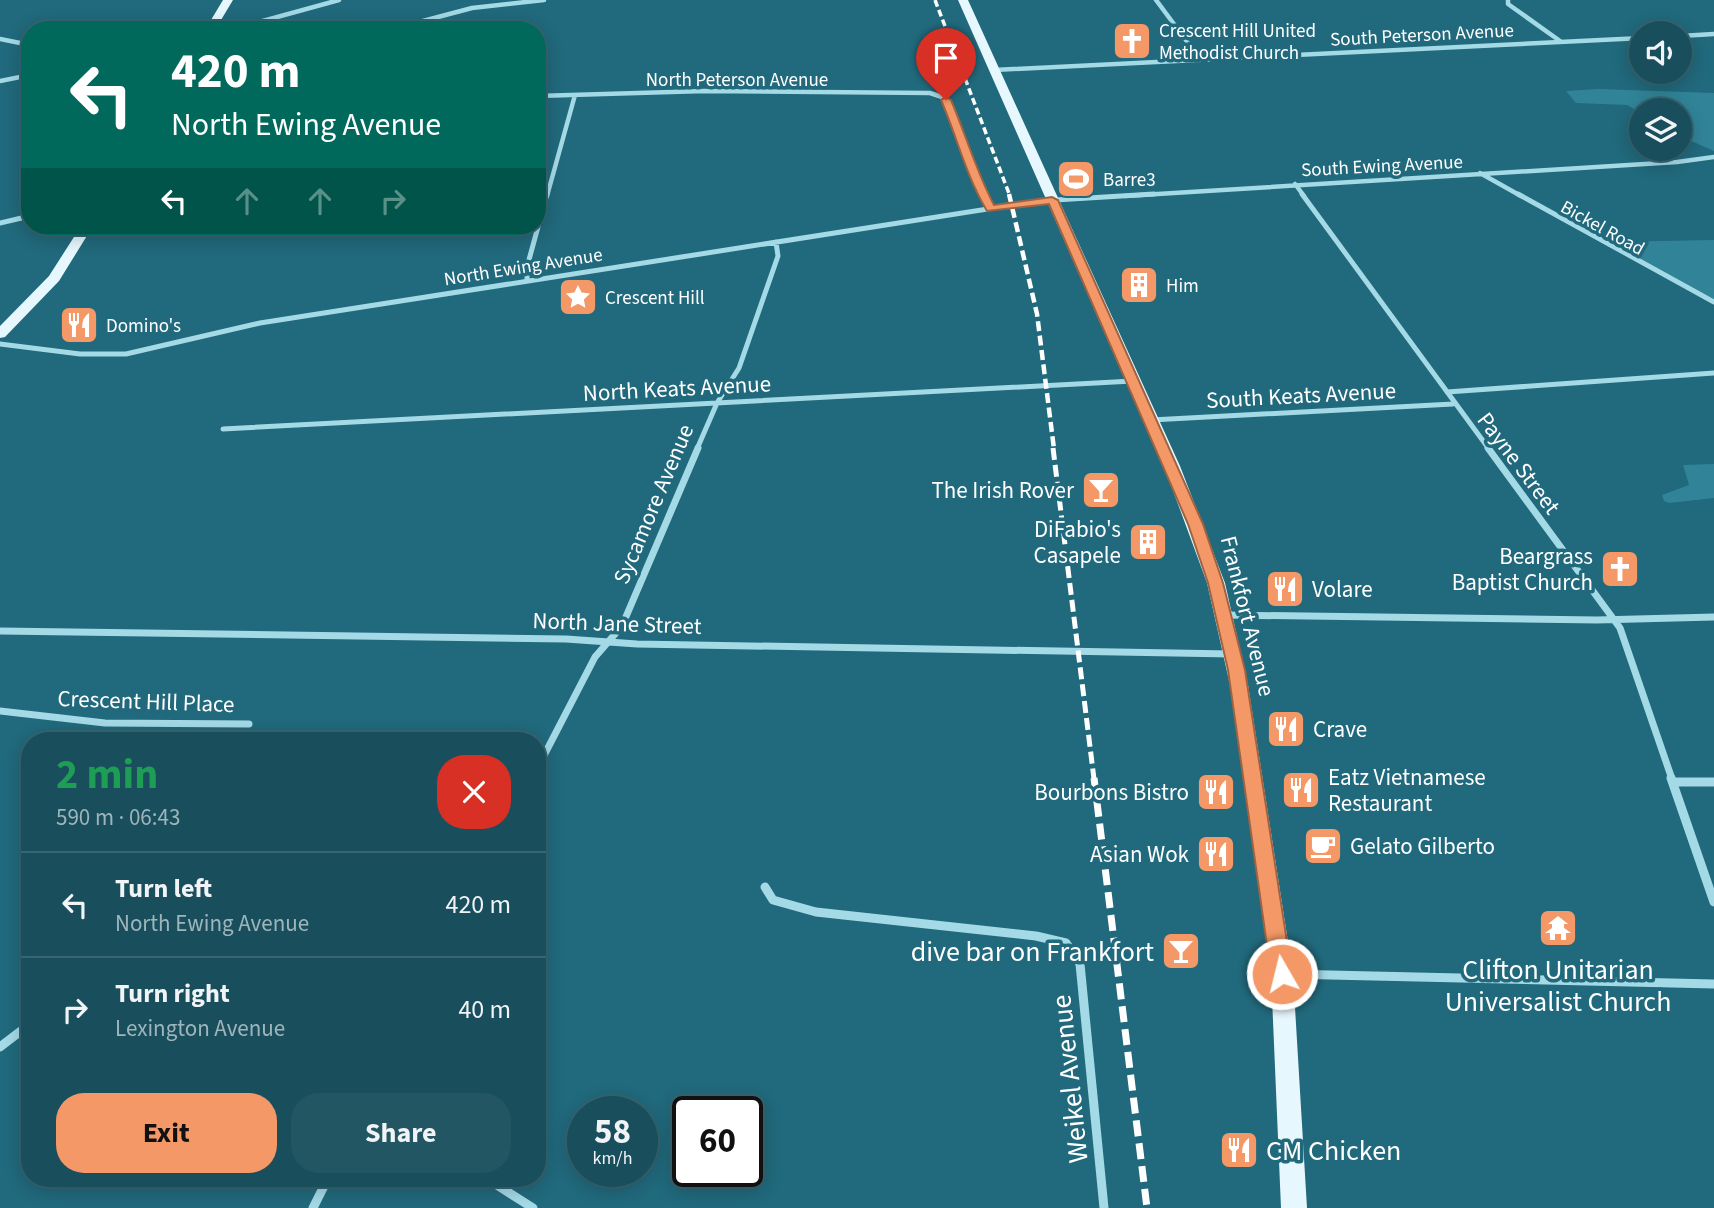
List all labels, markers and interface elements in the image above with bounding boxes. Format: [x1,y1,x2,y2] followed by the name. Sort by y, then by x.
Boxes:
[1329,17,1515,54] street label: South Peterson Avenue
[1159,18,1316,67] place label: Crescent Hill United Methodist Church
[1111,20,1153,62] church icon: Crescent Hill United Methodist Church
[1629,21,1692,161] map controls
[1629,21,1692,84] button: sound
[916,28,976,100] pin
[171,37,300,107] text: 420 m
[927,39,965,77] icon: arrive
[56,49,147,140] icon: left
[646,67,828,94] street label: North Peterson Avenue
[1629,98,1692,161] button: layers
[171,102,441,148] text: North Ewing Avenue
[1300,149,1464,184] street label: South Ewing Avenue
[1055,158,1097,200] sports icon: Barre3
[1103,167,1156,194] place label: Barre3
[155,182,193,220] icon: left
[228,182,266,220] icon: ahead
[301,182,339,220] icon: ahead
[374,182,412,220] icon: right
[1555,194,1649,263] street label: Bickel Road
[442,242,605,293] street label: North Ewing Avenue
[1118,264,1160,306] building icon: Him
[1166,273,1199,300] place label: Him
[557,276,599,318] place icon: Crescent Hill
[605,285,705,312] place label: Crescent Hill
[58,304,100,346] restaurant icon: Domino's
[106,313,181,340] place label: Domino's
[582,367,772,410] street label: North Keats Avenue
[1205,374,1397,417] street label: South Keats Avenue
[1469,405,1568,522] street label: Payne Street
[605,419,702,589] street label: Sycamore Avenue
[1080,469,1122,511] bar icon: The Irish Rover
[931,474,1075,507] place label: The Irish Rover
[1034,513,1121,572] place label: DiFabio's Casapele
[1127,521,1169,563] building icon: DiFabio's Casapele
[1212,533,1283,700] street label: Frankfort Avenue
[1452,540,1593,599] place label: Beargrass Baptist Church
[1599,548,1641,590] church icon: Beargrass Baptist Church
[1264,568,1306,610] restaurant icon: Volare
[1312,573,1373,606] place label: Volare
[532,604,702,643] street label: North Jane Street
[57,682,235,721] street label: Crescent Hill Place
[1265,708,1307,750] restaurant icon: Crave
[1313,713,1367,746] place label: Crave
[56,745,158,805] text: 2 min
[437,755,511,829] button: close
[1328,761,1486,820] place label: Eatz Vietnamese Restaurant
[1280,769,1322,811] restaurant icon: Eatz Vietnamese Restaurant
[1195,771,1237,813] restaurant icon: Bourbons Bistro
[1034,776,1189,809] place label: Bourbons Bistro
[56,801,180,834] text: 590 m · 06:43
[1302,825,1344,867] cafe icon: Gelato Gilberto
[1350,830,1495,863] place label: Gelato Gilberto
[1195,833,1237,875] restaurant icon: Asian Wok
[1090,838,1190,871] place label: Asian Wok
[115,870,212,907] text: Turn left
[56,886,94,924] icon: left
[445,886,511,923] text: 420 m
[115,907,309,940] text: North Ewing Avenue
[1537,907,1579,949] temple icon: Clifton Unitarian Universalist Church
[1160,930,1202,972] bar icon: dive bar on Frankfort
[911,932,1155,972] place label: dive bar on Frankfort
[1245,937,1319,1011] position arrow
[1445,950,1671,1022] place label: Clifton Unitarian Universalist Church
[115,975,230,1012] text: Turn right
[56,991,94,1029] icon: right
[458,991,511,1028] text: 40 m
[1041,993,1099,1165] street label: Weikel Avenue
[115,1012,285,1045] text: Lexington Avenue
[56,1093,277,1173] button: Exit
[291,1093,511,1173] button: Share
[672,1096,763,1187] speed limit sign: 60
[594,1107,631,1157] text: 58
[1218,1129,1260,1171] restaurant icon: CM Chicken
[1266,1131,1401,1171] place label: CM Chicken
[593,1146,632,1171] text: km/h

